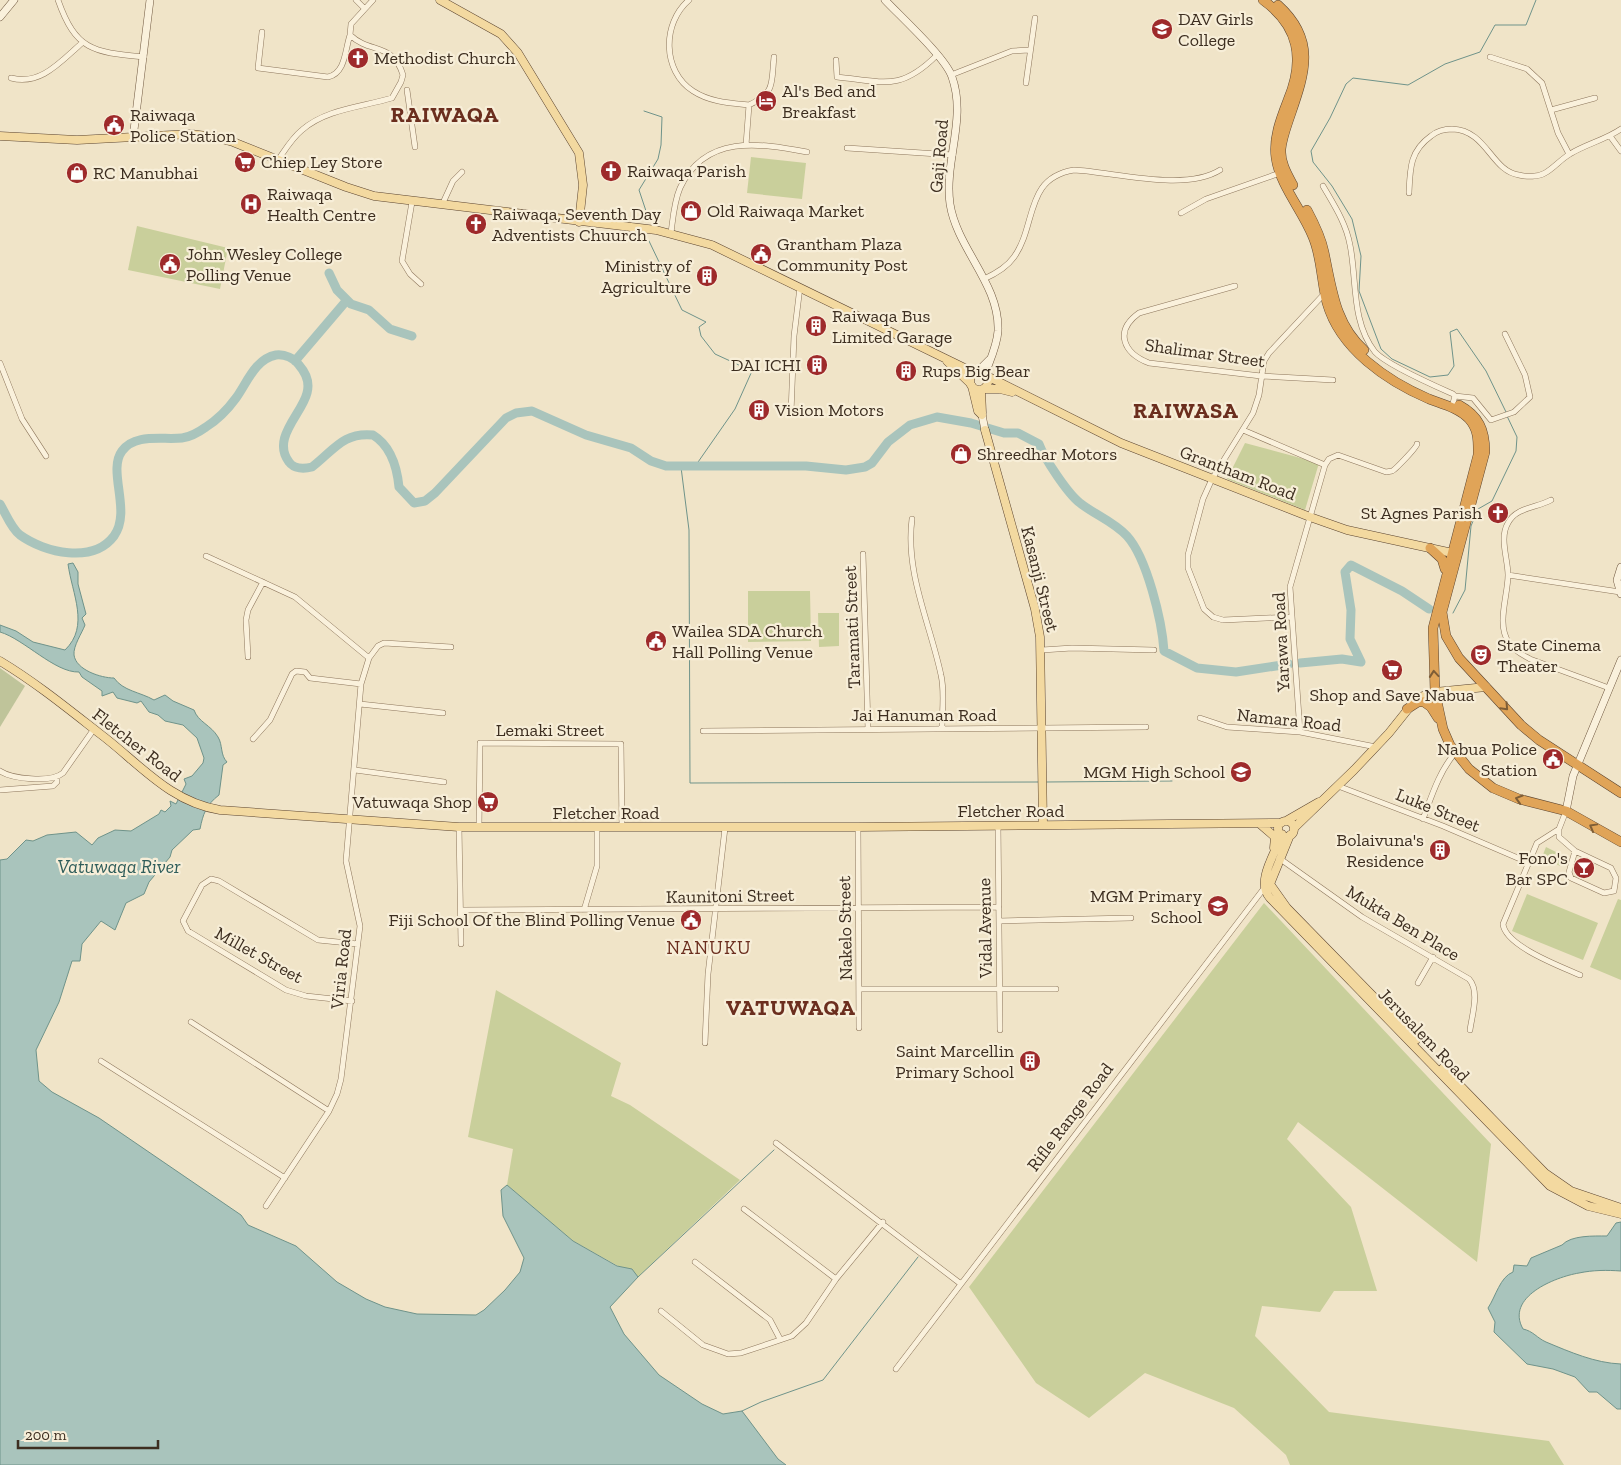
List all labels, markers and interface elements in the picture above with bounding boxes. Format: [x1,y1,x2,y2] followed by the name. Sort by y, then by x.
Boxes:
[1178,8,1253,51] place label: DAV Girls College
[1150,17,1174,41] school or university icon: DAV Girls College
[346,46,370,70] church icon: Methodist Church
[374,47,515,69] place label: Methodist Church
[782,80,876,123] place label: Al's Bed and Breakfast
[754,89,778,113] hotel icon: Al's Bed and Breakfast
[391,101,499,128] district label: RAIWAQA
[130,104,237,147] place label: Raiwaqa Police Station
[102,113,126,137] public building icon: Raiwaqa Police Station
[925,118,953,194] street label: Gaji Road
[233,150,257,174] supermarket icon: Chiep Ley Store
[261,151,383,173] place label: Chiep Ley Store
[599,159,623,183] church icon: Raiwaqa Parish
[627,160,746,182] place label: Raiwaqa Parish
[65,161,89,185] shop icon: RC Manubhai
[93,162,198,184] place label: RC Manubhai
[267,183,376,226] place label: Raiwaqa Health Centre
[239,192,263,216] hospital icon: Raiwaqa Health Centre
[679,199,703,223] shop icon: Old Raiwaqa Market
[707,200,865,222] place label: Old Raiwaqa Market
[492,203,662,246] place label: Raiwaqa, Seventh Day Adventists Chuurch
[464,212,488,236] church icon: Raiwaqa, Seventh Day Adventists Chuurch
[777,233,908,276] place label: Grantham Plaza Community Post
[749,242,773,266] public building icon: Grantham Plaza Community Post
[186,243,342,286] place label: John Wesley College Polling Venue
[158,252,182,276] public building icon: John Wesley College Polling Venue
[601,255,692,298] place label: Ministry of Agriculture
[695,264,719,288] building icon: Ministry of Agriculture
[832,305,952,348] place label: Raiwaqa Bus Limited Garage
[804,314,828,338] building icon: Raiwaqa Bus Limited Garage
[1143,334,1267,372] street label: Shalimar Street
[805,353,829,377] building icon: DAI ICHI
[731,354,801,376] place label: DAI ICHI
[894,359,918,383] building icon: Rups Big Bear
[922,360,1031,382] place label: Rups Big Bear
[1133,397,1239,424] district label: RAIWASA
[747,398,771,422] building icon: Vision Motors
[774,399,884,421] place label: Vision Motors
[1177,441,1299,505] street label: Grantham Road
[949,442,973,466] shop icon: Shreedhar Motors
[977,443,1117,465] place label: Shreedhar Motors
[1486,501,1510,525] church icon: St Agnes Parish
[1361,502,1482,524] place label: St Agnes Parish
[1016,524,1064,634] street label: Kasanji Street
[839,565,865,689] street label: Taramati Street
[1267,592,1295,693] street label: Yarawa Road
[672,620,822,663] place label: Wailea SDA Church Hall Polling Venue
[644,629,668,653] public building icon: Wailea SDA Church Hall Polling Venue
[1497,634,1601,677] place label: State Cinema Theater
[1469,643,1493,667] theatre icon: State Cinema Theater
[1380,658,1404,682] supermarket icon: Shop and Save Nabua
[1428,670,1439,678] one-way arrow
[1309,684,1475,706] place label: Shop and Save Nabua
[1499,701,1508,710] one-way arrow
[88,703,186,787] street label: Fletcher Road
[851,704,997,726] street label: Jai Hanuman Road
[1236,704,1342,736] street label: Namara Road
[496,719,605,741] street label: Lemaki Street
[1437,738,1538,781] place label: Nabua Police Station
[1541,747,1565,771] public building icon: Nabua Police Station
[1229,760,1253,784] school or university icon: MGM High School
[1083,761,1225,783] place label: MGM High School
[1393,783,1484,837] street label: Luke Street
[476,790,500,814] supermarket icon: Vatuwaqa Shop
[352,791,472,813] place label: Vatuwaqa Shop
[1515,794,1523,804] one-way arrow
[958,800,1065,822] street label: Fletcher Road
[553,802,660,824] street label: Fletcher Road
[1590,823,1599,833] one-way arrow
[1336,829,1424,872] place label: Bolaivuna's Residence
[1428,838,1452,862] building icon: Bolaivuna's Residence
[1506,847,1568,890] place label: Fono's Bar SPC
[58,855,181,878] water label: Vatuwaqa River
[1572,856,1596,880] bar icon: Fono's Bar SPC
[833,875,857,980] street label: Nakelo Street
[973,878,997,979] street label: Vidal Avenue
[1342,880,1464,966] street label: Mukta Ben Place
[666,884,795,908] street label: Kaunitoni Street
[1090,885,1203,928] place label: MGM Primary School
[1206,894,1230,918] school or university icon: MGM Primary School
[679,908,703,932] public building icon: Fiji School Of the Blind Polling Venue
[389,909,675,931] place label: Fiji School Of the Blind Polling Venue
[211,922,307,988] street label: Millet Street
[326,928,356,1011] street label: Viria Road
[666,936,752,959] district label: NANUKU
[1374,983,1474,1087] street label: Jerusalem Road
[726,994,856,1021] district label: VATUWAQA
[895,1040,1015,1083] place label: Saint Marcellin Primary School
[1018,1049,1042,1073] building icon: Saint Marcellin Primary School
[1022,1058,1118,1176] street label: Rifle Range Road
[18,1418,158,1450] scale bar
[25,1426,66,1444] text: 200 m

